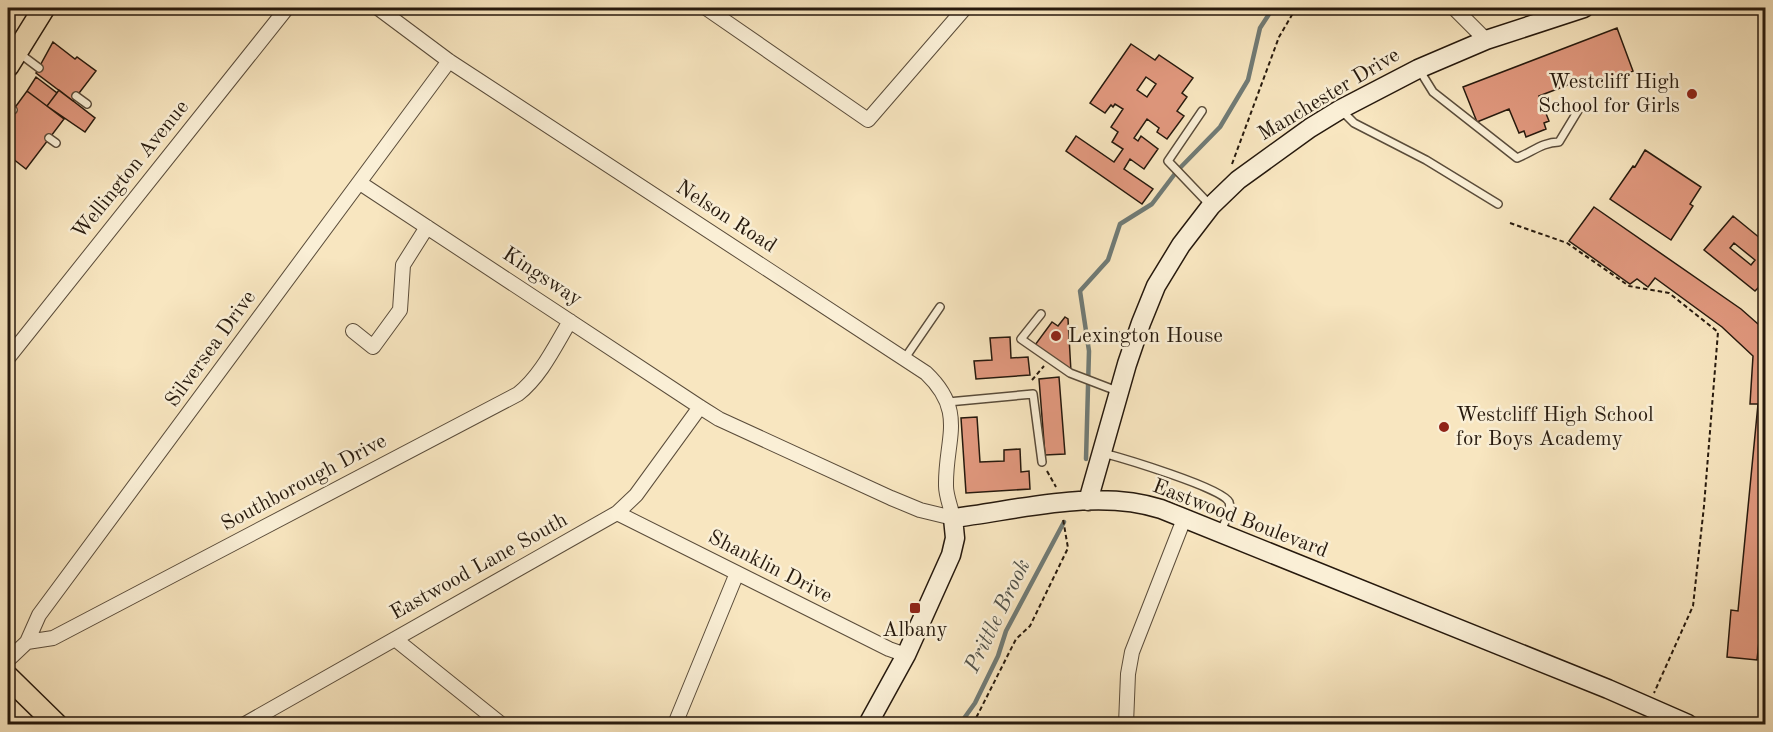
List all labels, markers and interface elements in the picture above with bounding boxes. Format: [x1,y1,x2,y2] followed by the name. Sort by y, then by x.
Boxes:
[1255,45,1403,145] street label: Manchester Drive
[1538,72,1680,117] place label: Westcliff High School for Girls
[1685,87,1699,101] marker: Westcliff High School for Girls
[69,97,193,243] street label: Wellington Avenue
[672,177,780,257] street label: Nelson Road
[498,244,586,310] street label: Kingsway
[162,287,260,411] street label: Silversea Drive
[1068,326,1223,347] place label: Lexington House
[1049,329,1063,343] marker: Lexington House
[1456,405,1654,450] place label: Westcliff High School for Boys Academy
[1437,420,1451,434] marker: Westcliff High School for Boys Academy
[218,431,390,535] street label: Southborough Drive
[1149,476,1331,562] street label: Eastwood Boulevard
[387,510,571,624] street label: Eastwood Lane South
[705,527,835,607] street label: Shanklin Drive
[961,556,1035,677] water label: Prittle Brook
[908,601,922,615] marker: Albany
[882,620,948,641] place label: Albany

